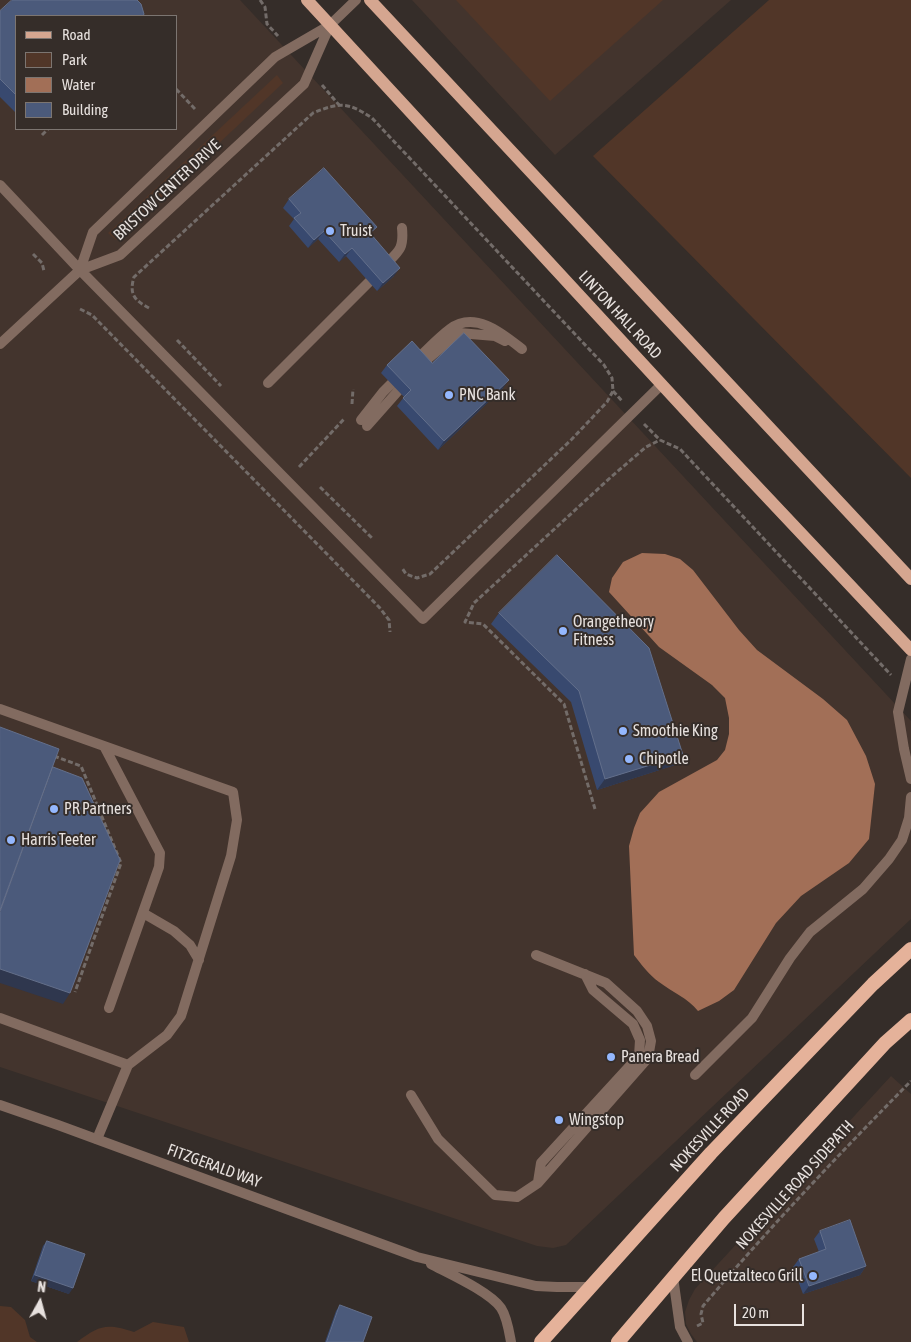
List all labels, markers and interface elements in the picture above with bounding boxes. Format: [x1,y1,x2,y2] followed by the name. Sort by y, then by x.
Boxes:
[15,15,178,130] legend
[62,26,91,43] text: Road
[62,51,87,68] text: Park
[62,76,95,93] text: Water
[62,101,108,118] text: Building
[110,135,224,245] street label: BRISTOW CENTER DRIVE
[340,221,372,241] place label: Truist
[324,225,336,237] marker: Truist
[574,267,666,363] street label: LINTON HALL ROAD
[459,385,515,405] place label: PNC Bank
[443,389,455,401] marker: PNC Bank
[573,612,654,650] place label: Orangetheory Fitness
[557,625,569,637] marker: Orangetheory Fitness
[633,721,718,741] place label: Smoothie King
[617,725,629,737] marker: Smoothie King
[639,749,689,769] place label: Chipotle
[623,753,635,765] marker: Chipotle
[64,799,132,819] place label: PR Partners
[48,803,60,815] marker: PR Partners
[21,830,96,850] place label: Harris Teeter
[5,834,17,846] marker: Harris Teeter
[621,1047,700,1067] place label: Panera Bread
[605,1051,617,1063] marker: Panera Bread
[666,1084,754,1176] street label: NOKESVILLE ROAD
[569,1110,624,1130] place label: Wingstop
[553,1114,565,1126] marker: Wingstop
[732,1117,858,1253] street label: NOKESVILLE ROAD SIDEPATH
[164,1140,264,1192] street label: FITZGERALD WAY
[691,1266,803,1286] place label: El Quetzalteco Grill
[807,1270,819,1282] marker: El Quetzalteco Grill
[15,1277,65,1327] north arrow
[37,1279,47,1296] text: N
[736,1294,806,1326] scale bar
[742,1304,769,1321] text: 20 m

